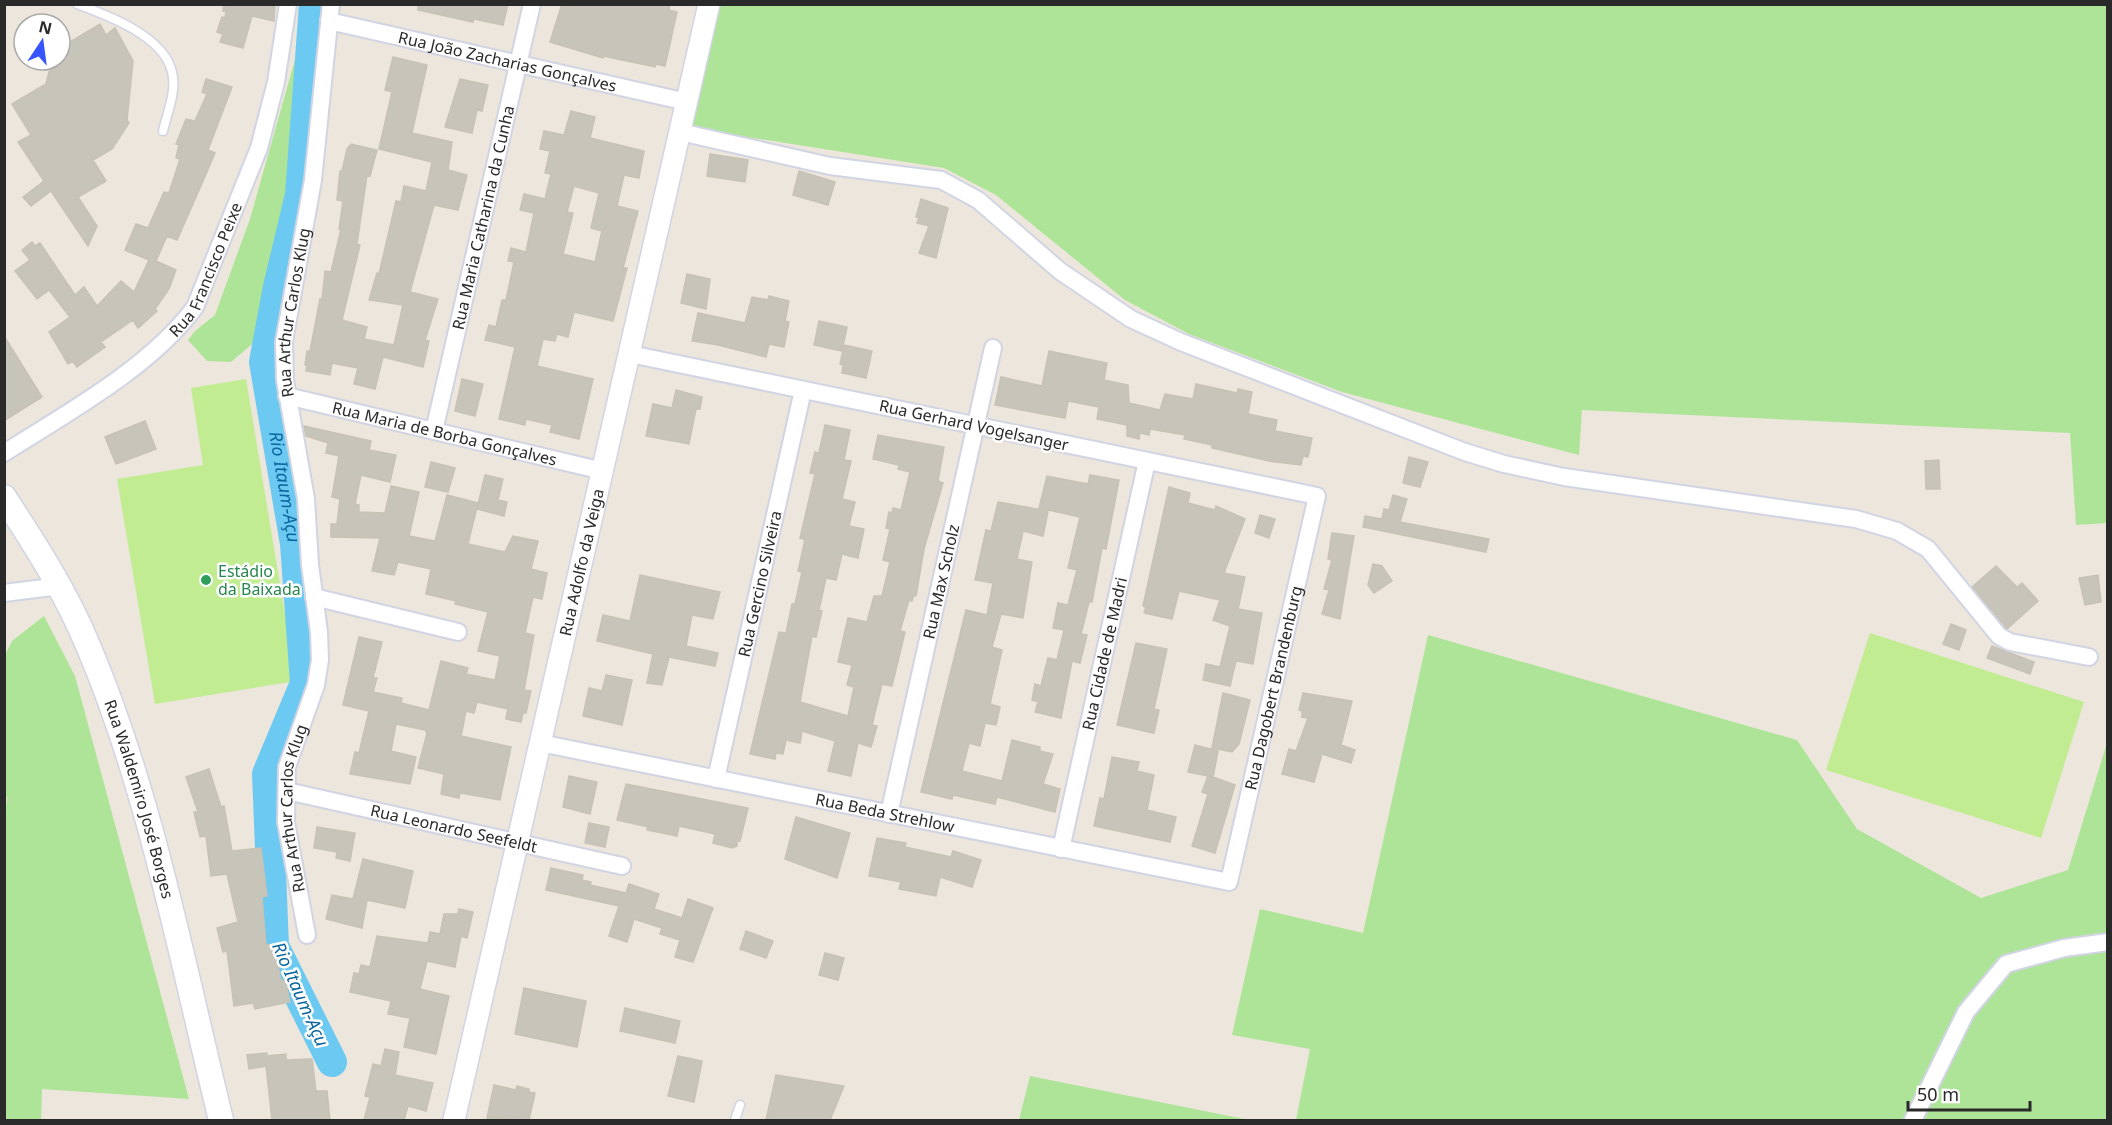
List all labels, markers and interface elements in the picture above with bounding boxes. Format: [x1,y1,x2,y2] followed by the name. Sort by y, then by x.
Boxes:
[12,12,72,72] north arrow
[37,15,54,40] text: N
[396,26,619,97] street label: Rua João Zacharias Gonçalves
[447,103,519,332] street label: Rua Maria Catharina da Cunha
[164,199,247,342] street label: Rua Francisco Peixe
[273,226,315,399] street label: Rua Arthur Carlos Klug
[877,394,1071,456] street label: Rua Gerhard Vogelsanger
[330,396,559,471] street label: Rua Maria de Borba Gonçalves
[264,429,307,544] water label: Rio Itaum-Açu
[554,487,609,638] street label: Rua Adolfo da Veiga
[733,509,787,659] street label: Rua Gercino Silveira
[917,522,964,641] street label: Rua Max Scholz
[218,560,301,600] place label: Estádio da Baixada
[199,573,213,587] marker: Estádio da Baixada
[1077,575,1132,732] street label: Rua Cidade de Madri
[1239,584,1307,792] street label: Rua Dagobert Brandenburg
[99,696,179,901] street label: Rua Waldemiro José Borges
[274,721,312,894] street label: Rua Arthur Carlos Klug
[814,788,957,837] street label: Rua Beda Strehlow
[368,799,540,858] street label: Rua Leonardo Seefeldt
[267,938,335,1050] water label: Rio Itaum-Açu
[1908,1074,2030,1112] scale bar
[1917,1082,1959,1106] text: 50 m

